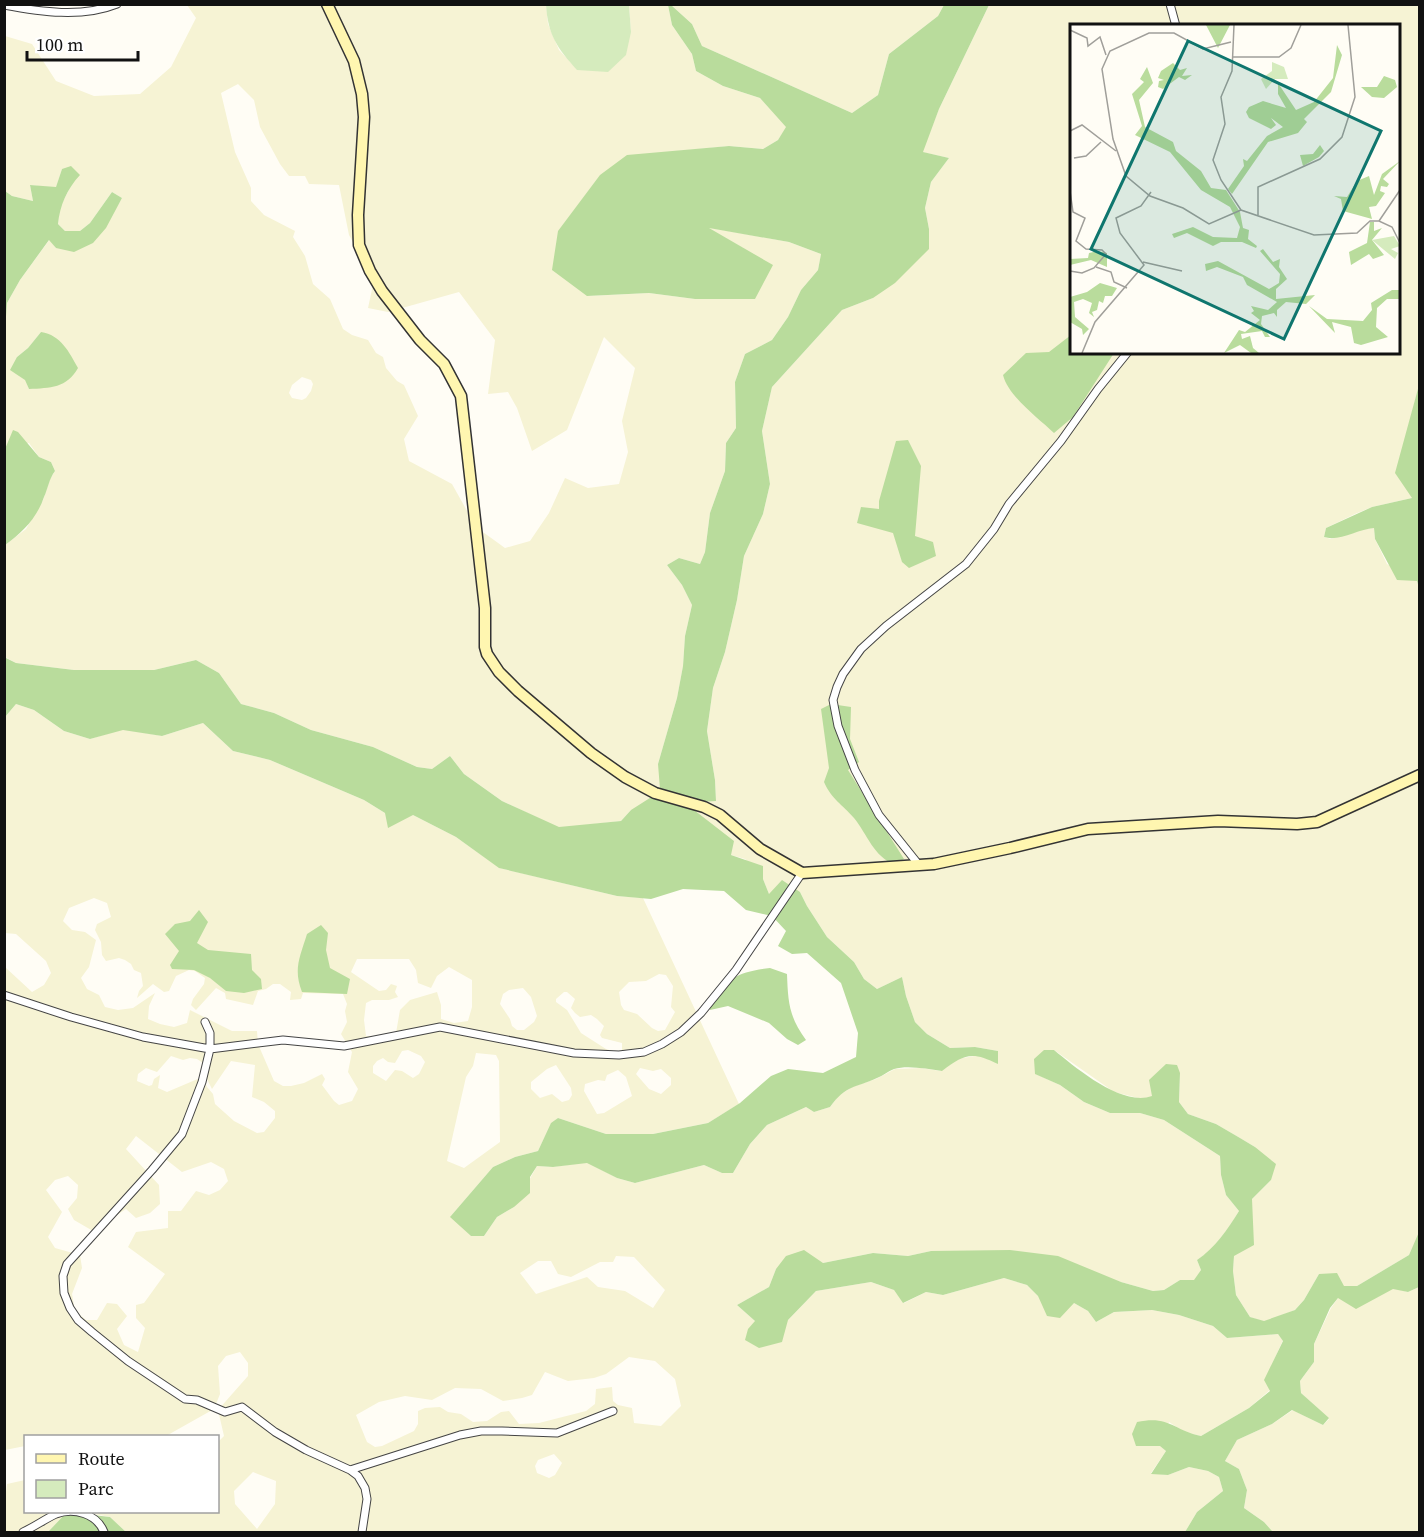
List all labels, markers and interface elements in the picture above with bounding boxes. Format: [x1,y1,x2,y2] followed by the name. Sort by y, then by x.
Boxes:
[27,24,138,62] scale bar
[1070,24,1400,354] inset map
[36,32,83,57] text: 100 m
[24,1435,219,1513] legend
[78,1446,125,1471] text: Route
[78,1476,114,1501] text: Parc

